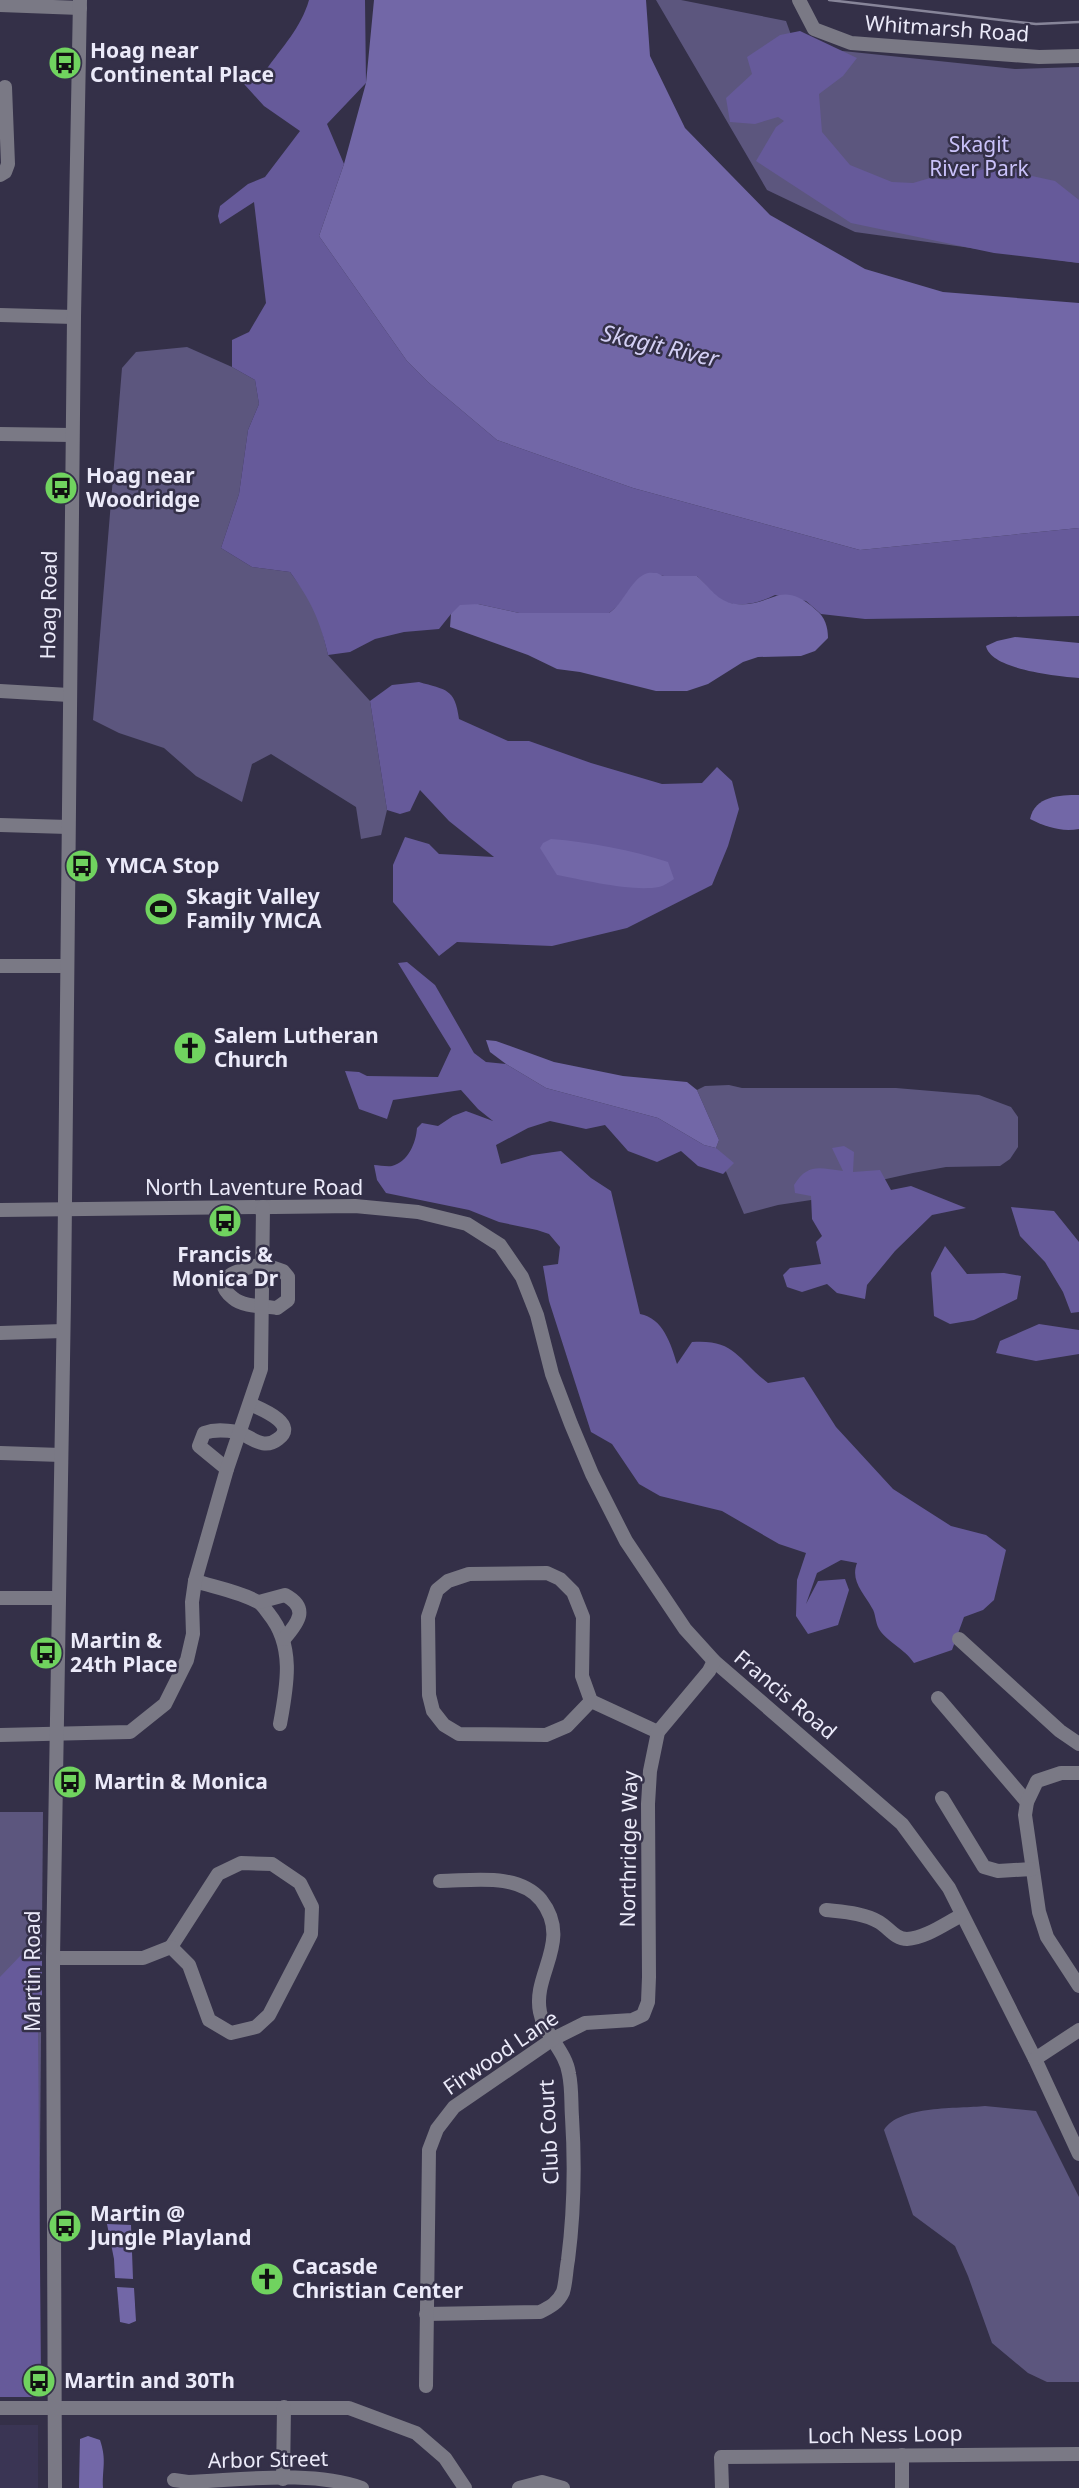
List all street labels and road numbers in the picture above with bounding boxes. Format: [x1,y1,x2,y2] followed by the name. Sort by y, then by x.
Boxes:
[864,8,1030,48] street label: Whitmarsh Road
[33,550,63,660] street label: Hoag Road
[145,1173,363,1201] street label: North Laventure Road
[729,1643,843,1745] street label: Francis Road
[613,1770,643,1928] street label: Northridge Way
[18,1910,46,2032] street label: Martin Road
[438,2003,563,2101] street label: Firwood Lane
[531,2078,565,2185] street label: Club Court
[807,2419,963,2449] street label: Loch Ness Loop
[208,2444,329,2474] street label: Arbor Street

